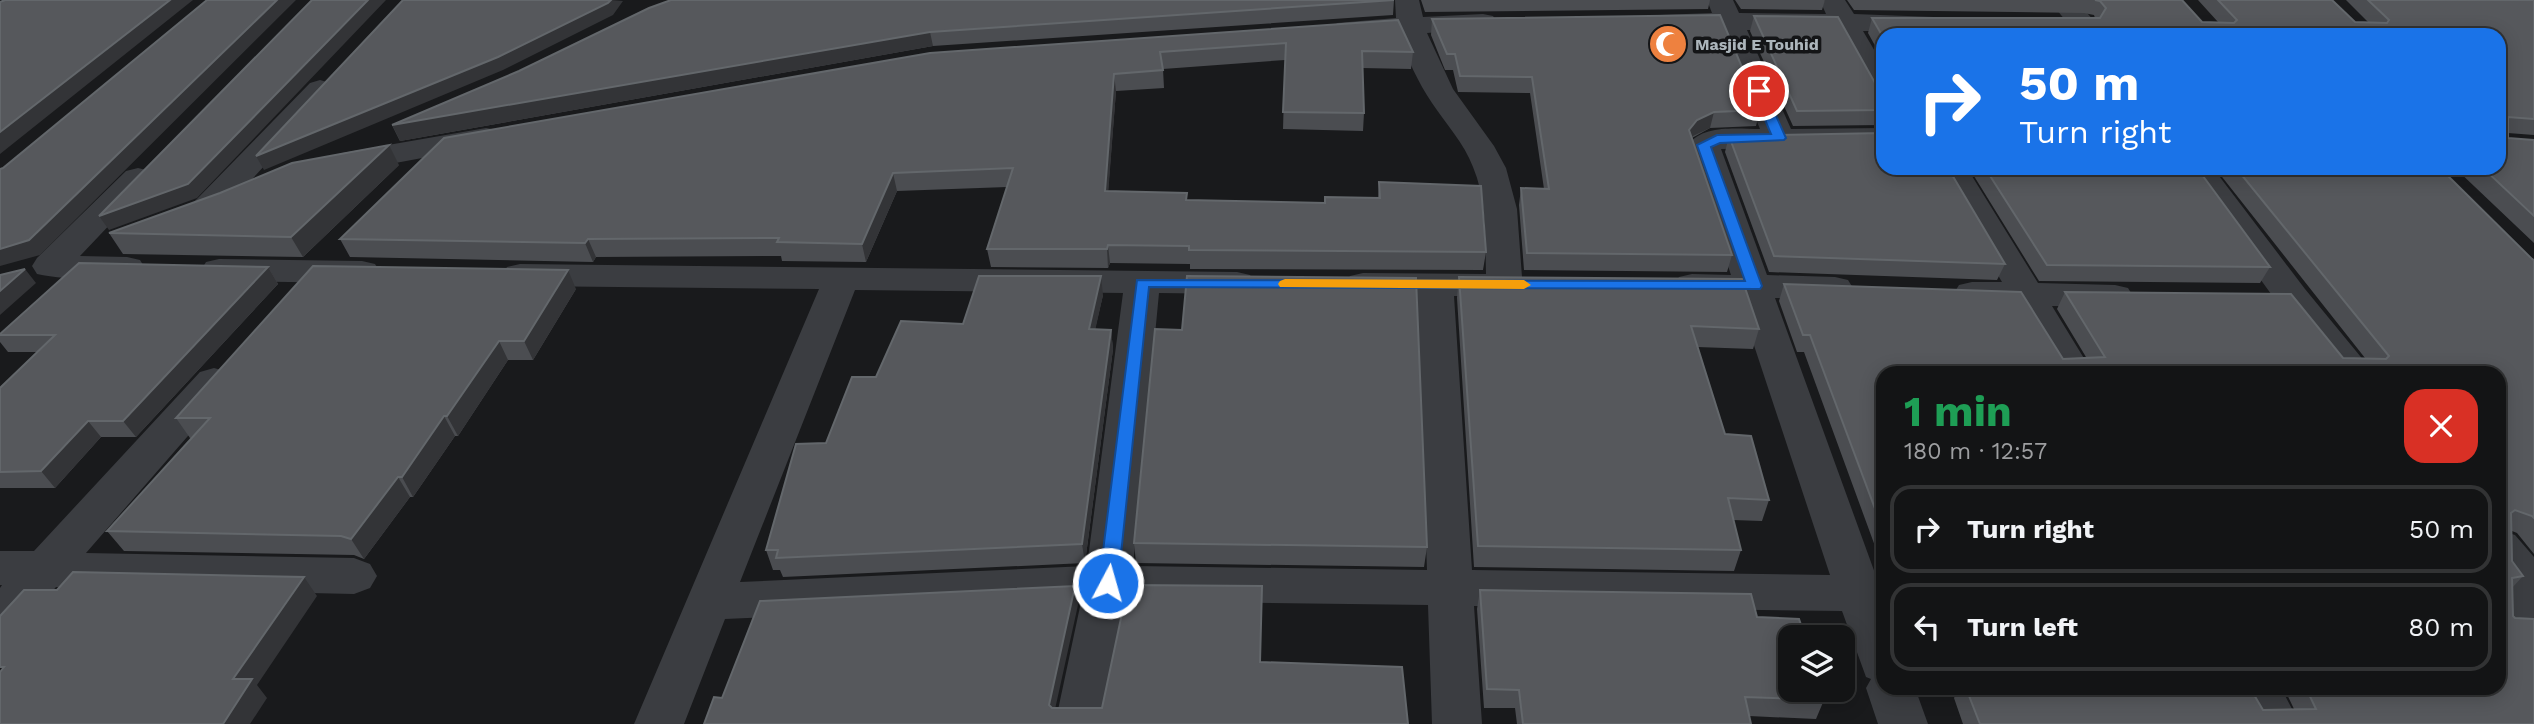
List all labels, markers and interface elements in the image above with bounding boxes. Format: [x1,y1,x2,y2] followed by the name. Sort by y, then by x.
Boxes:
[1647,23,1689,65] mosque icon: Masjid E Touhid
[1695,35,1819,54] place label: Masjid E Touhid
[2019,54,2139,112] text: 50 m
[1904,56,1995,147] icon: right
[1729,61,1789,121] pin
[1740,72,1778,110] icon: arrive
[2019,113,2171,151] text: Turn right
[1904,387,2012,436] text: 1 min
[2404,389,2478,463] button: close
[1904,438,2047,465] text: 180 m · 12:57
[1908,510,1946,548] icon: right
[1967,514,2094,544] text: Turn right
[2409,514,2474,544] text: 50 m
[1071,546,1145,620] position arrow
[1908,608,1946,646] icon: left
[1967,612,2078,642] text: Turn left
[2408,612,2474,642] text: 80 m
[1778,625,1855,702] map controls
[1778,625,1855,702] button: layers

